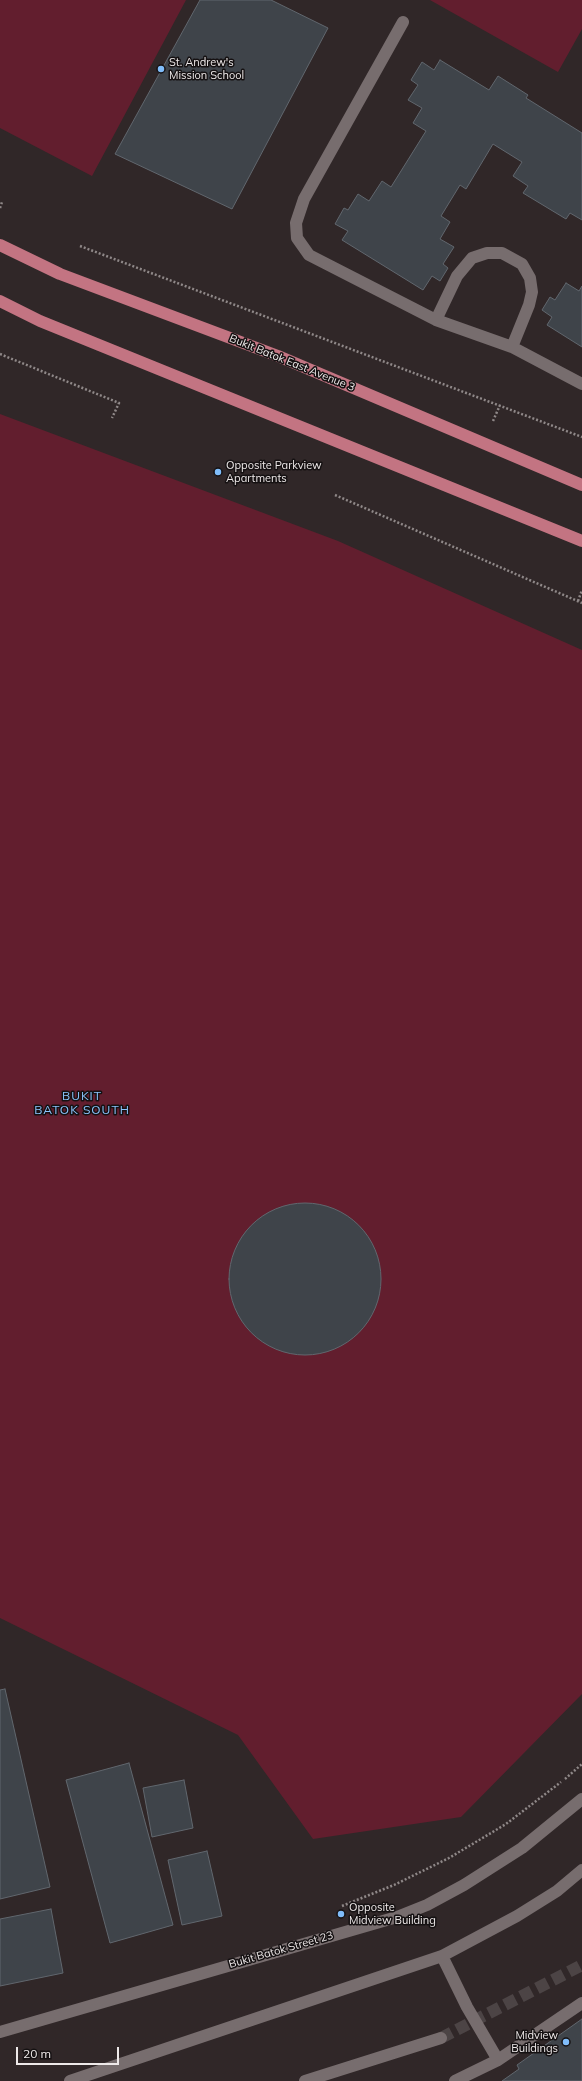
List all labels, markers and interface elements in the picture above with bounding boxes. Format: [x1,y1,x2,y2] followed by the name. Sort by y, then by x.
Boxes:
[169,56,244,82] place label: St. Andrew's Mission School
[156,64,166,74] marker: St. Andrew's Mission School
[227,332,357,394] street label: Bukit Batok East Avenue 3
[226,459,322,485] place label: Opposite Parkview Apartments
[213,467,223,477] marker: Opposite Parkview Apartments
[34,1089,130,1117] district label: BUKIT BATOK SOUTH
[349,1901,436,1927] place label: Opposite Midview Building
[336,1909,346,1919] marker: Opposite Midview Building
[227,1929,335,1971] street label: Bukit Batok Street 23
[511,2029,558,2055] place label: Midview Buildings
[561,2037,571,2047] marker: Midview Buildings
[18,2039,121,2065] scale bar
[23,2046,51,2061] text: 20 m

